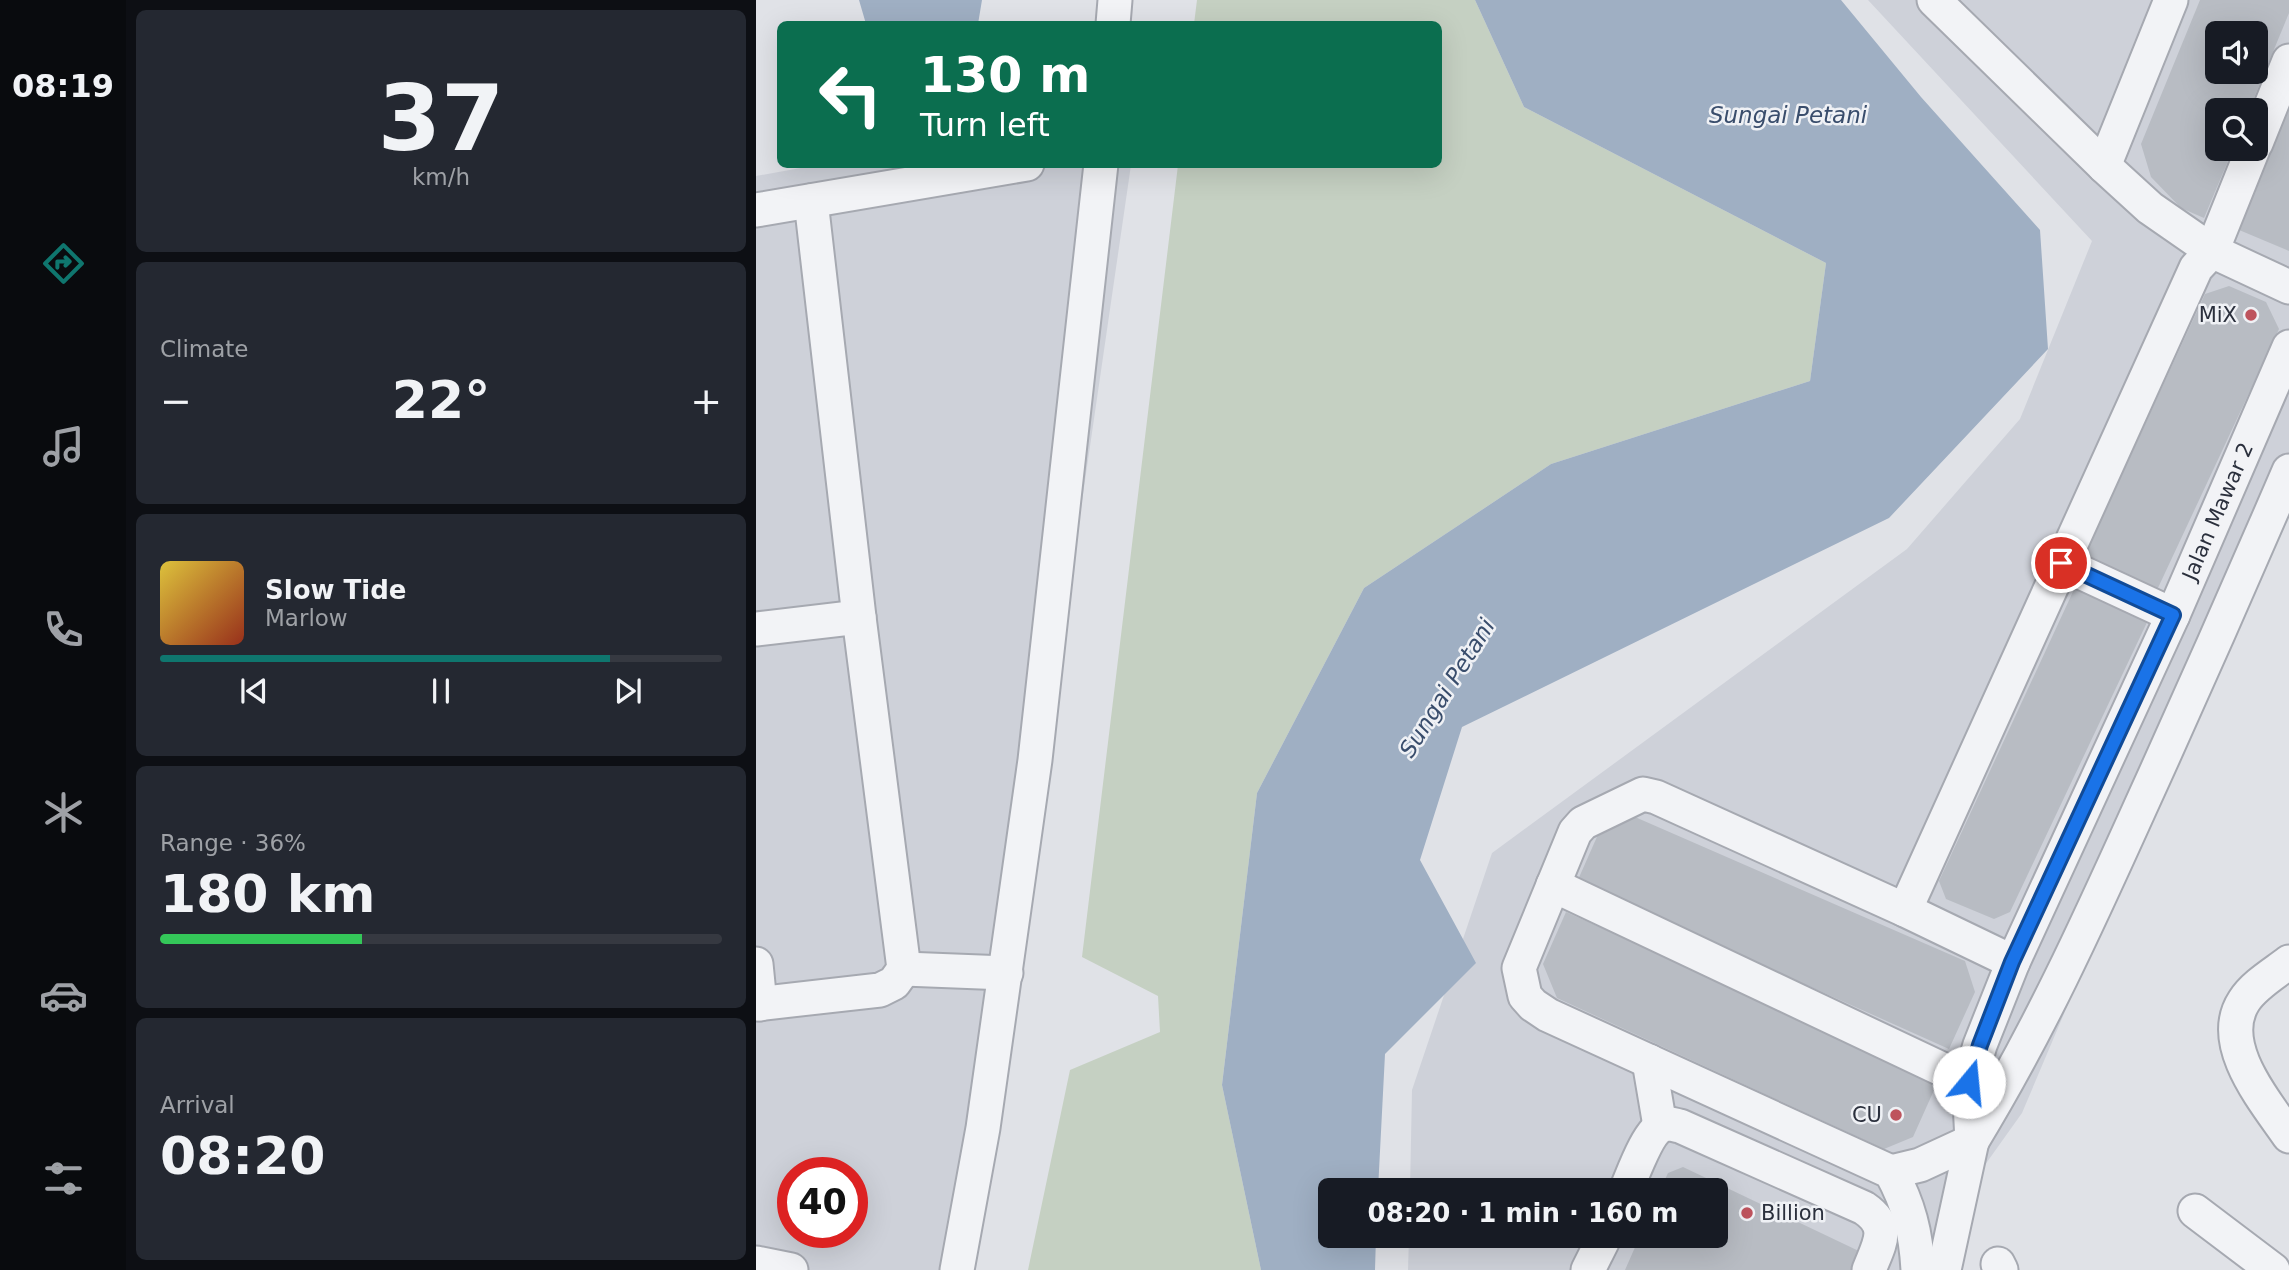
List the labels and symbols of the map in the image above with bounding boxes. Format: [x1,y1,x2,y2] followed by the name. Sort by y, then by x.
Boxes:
[1709,102,1868,128] water label: Sungai Petani
[2199,303,2237,327] place label: MiX
[2243,307,2259,323] marker: MiX
[2177,439,2258,586] street label: Jalan Mawar 2
[2031,533,2091,593] pin
[1394,613,1500,762] water label: Sungai Petani
[1932,1045,2006,1119] position arrow
[1852,1103,1882,1127] place label: CU
[1888,1107,1904,1123] marker: CU
[777,1157,868,1248] speed limit sign: 40
[1761,1201,1825,1225] place label: Billion
[1739,1205,1755,1221] marker: Billion

